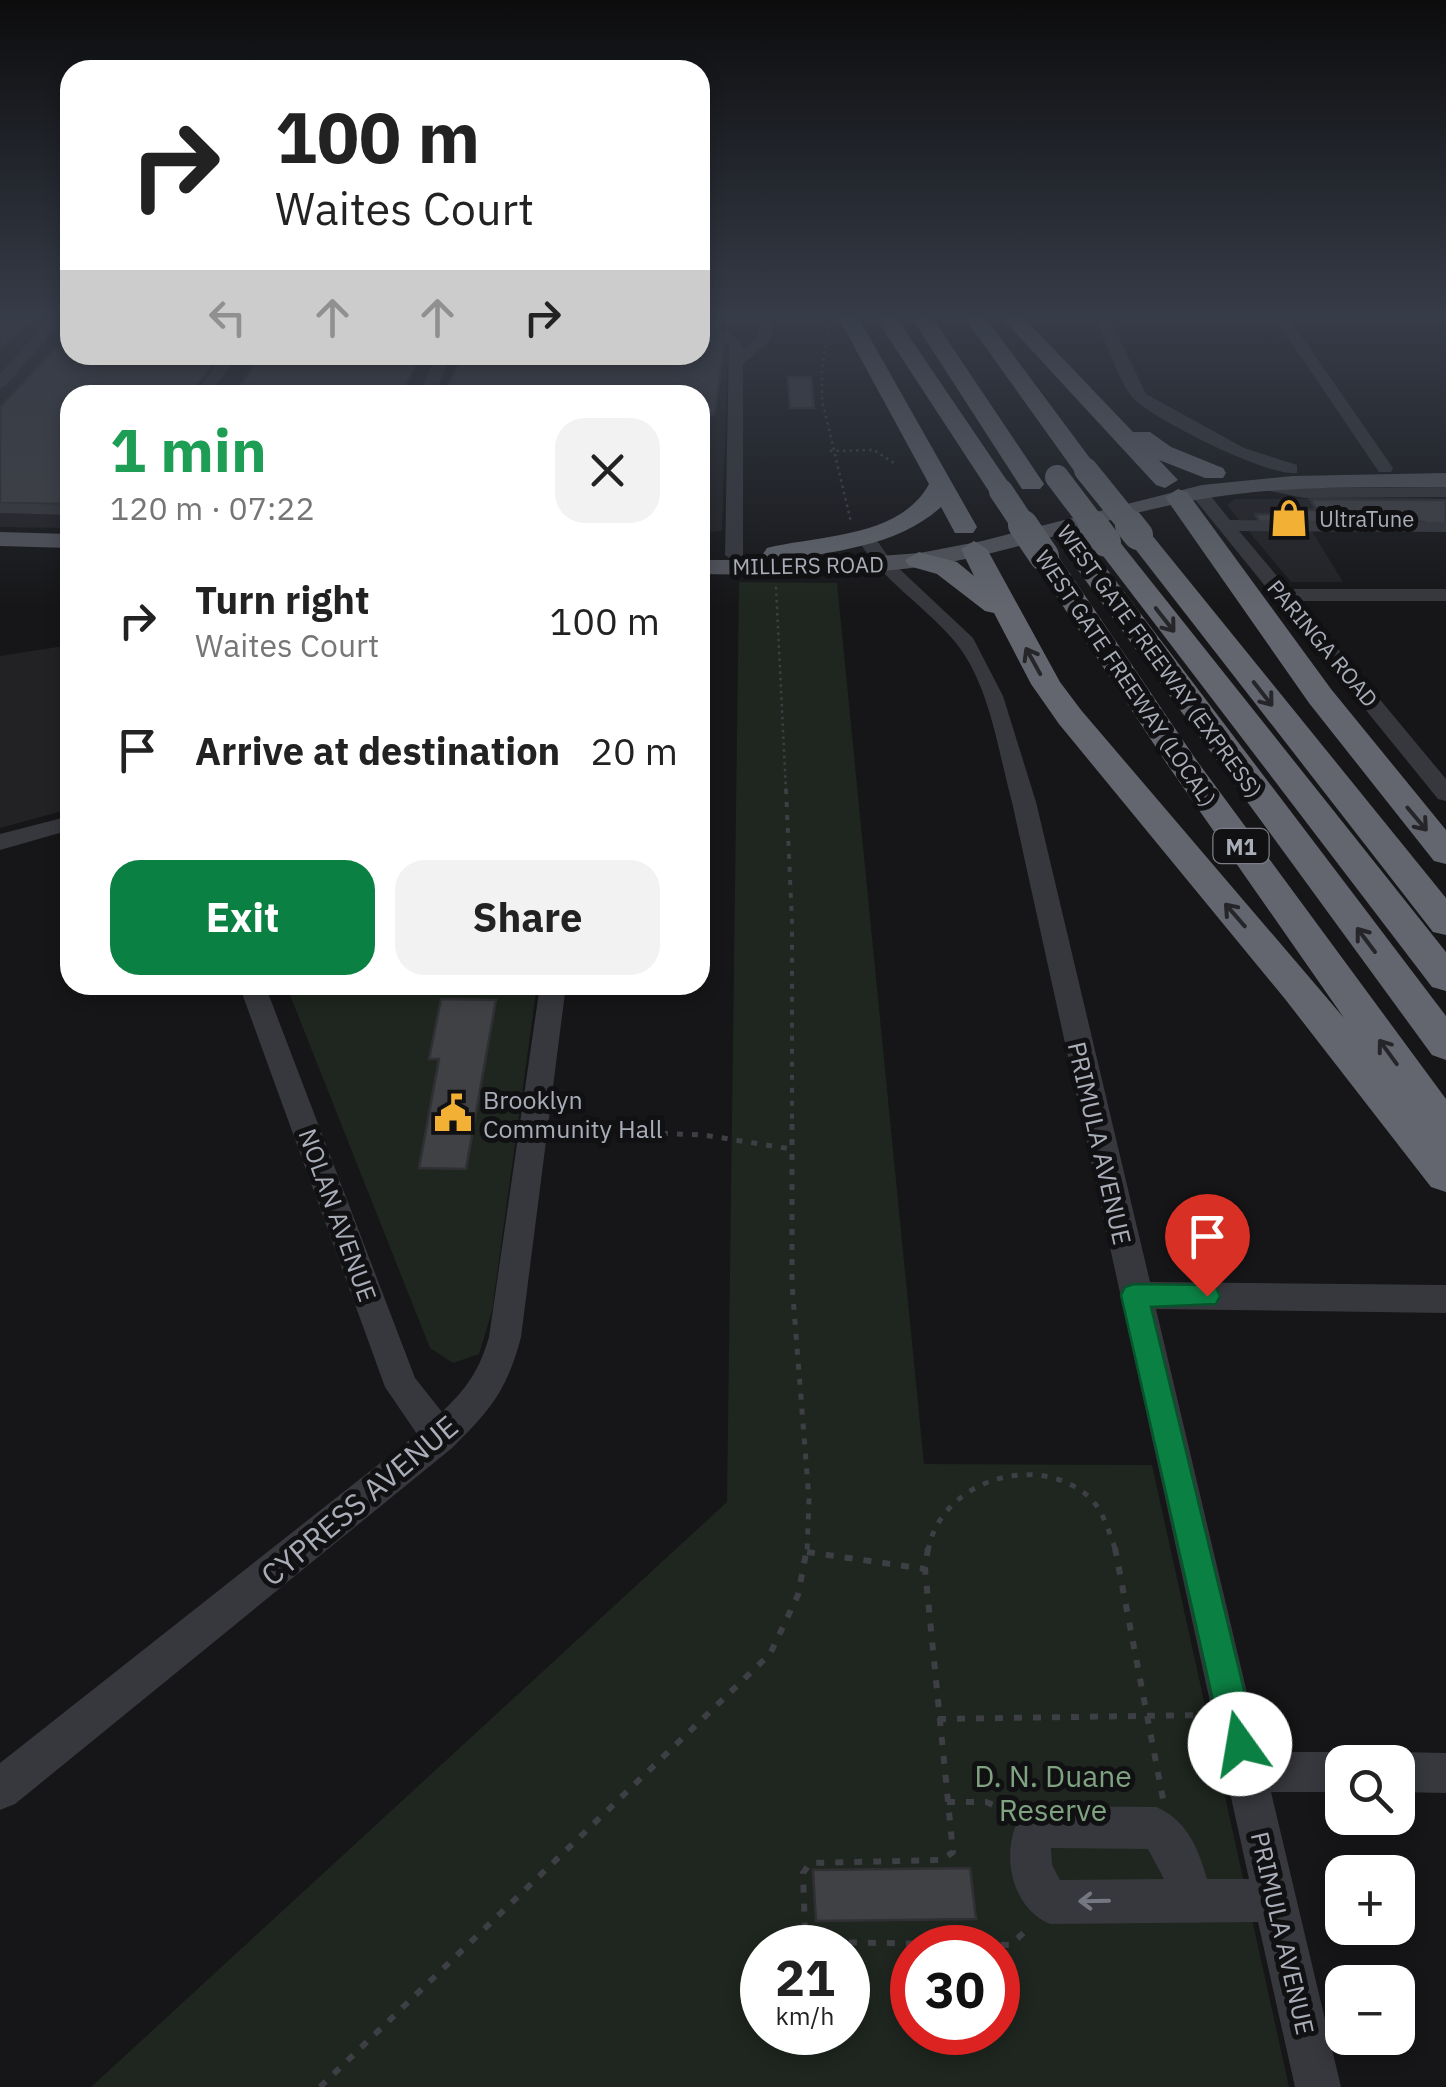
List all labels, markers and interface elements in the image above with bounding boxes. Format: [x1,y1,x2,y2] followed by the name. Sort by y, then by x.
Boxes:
[275,91,480,182] text: 100 m
[110,100,240,230] icon: right
[275,179,534,237] text: Waites Court
[200,290,255,345] icon: left
[305,290,360,345] icon: ahead
[410,290,465,345] icon: ahead
[515,290,570,345] icon: right
[110,410,267,489] text: 1 min
[555,418,660,523] button: close
[110,487,315,529] text: 120 m · 07:22
[1268,497,1310,539] shop icon: UltraTune
[1319,504,1414,533] place label: UltraTune
[1051,519,1269,803] street label: WEST GATE FREEWAY (EXPRESS)
[1029,544,1223,812] street label: WEST GATE FREEWAY (LOCAL)
[732,549,884,581] street label: MILLERS ROAD
[1261,573,1385,713] street label: PARINGA ROAD
[195,575,370,624] text: Turn right
[110,593,165,648] icon: right
[549,596,660,645] text: 100 m
[1154,606,1175,633] one-way arrow
[195,624,379,666] text: Waites Court
[1023,647,1043,676] one-way arrow
[1252,681,1274,707] one-way arrow
[110,723,165,778] icon: arrive
[195,726,560,775] text: Arrive at destination
[590,726,678,775] text: 20 m
[1406,805,1428,831] one-way arrow
[1214,829,1268,863] road number: M1
[110,860,375,975] button: Exit
[395,860,660,975] button: Share
[1224,903,1247,928] one-way arrow
[1355,927,1376,954] one-way arrow
[1061,1038,1139,1248] street label: PRIMULA AVENUE
[1378,1039,1399,1066] one-way arrow
[483,1083,663,1145] place label: Brooklyn Community Hall
[432,1092,474,1134] public building icon: Brooklyn Community Hall
[291,1124,385,1306] street label: NOLAN AVENUE
[1165,1194,1250,1297] pin
[1180,1209,1235,1264] icon: arrive
[252,1406,466,1594] street label: CYPRESS AVENUE
[1188,1692,1292,1796] position arrow
[1325,1745,1415,2055] map controls
[1325,1745,1415,1835] button: search
[974,1756,1132,1829] park label: D. N. Duane Reserve
[1244,1828,1322,2038] street label: PRIMULA AVENUE
[1325,1855,1415,1945] button: +
[1078,1892,1110,1910] one-way arrow
[890,1925,1020,2055] speed limit sign: 30
[775,1945,835,2010] text: 21
[1325,1965,1415,2055] button: −
[776,1999,834,2032] text: km/h

